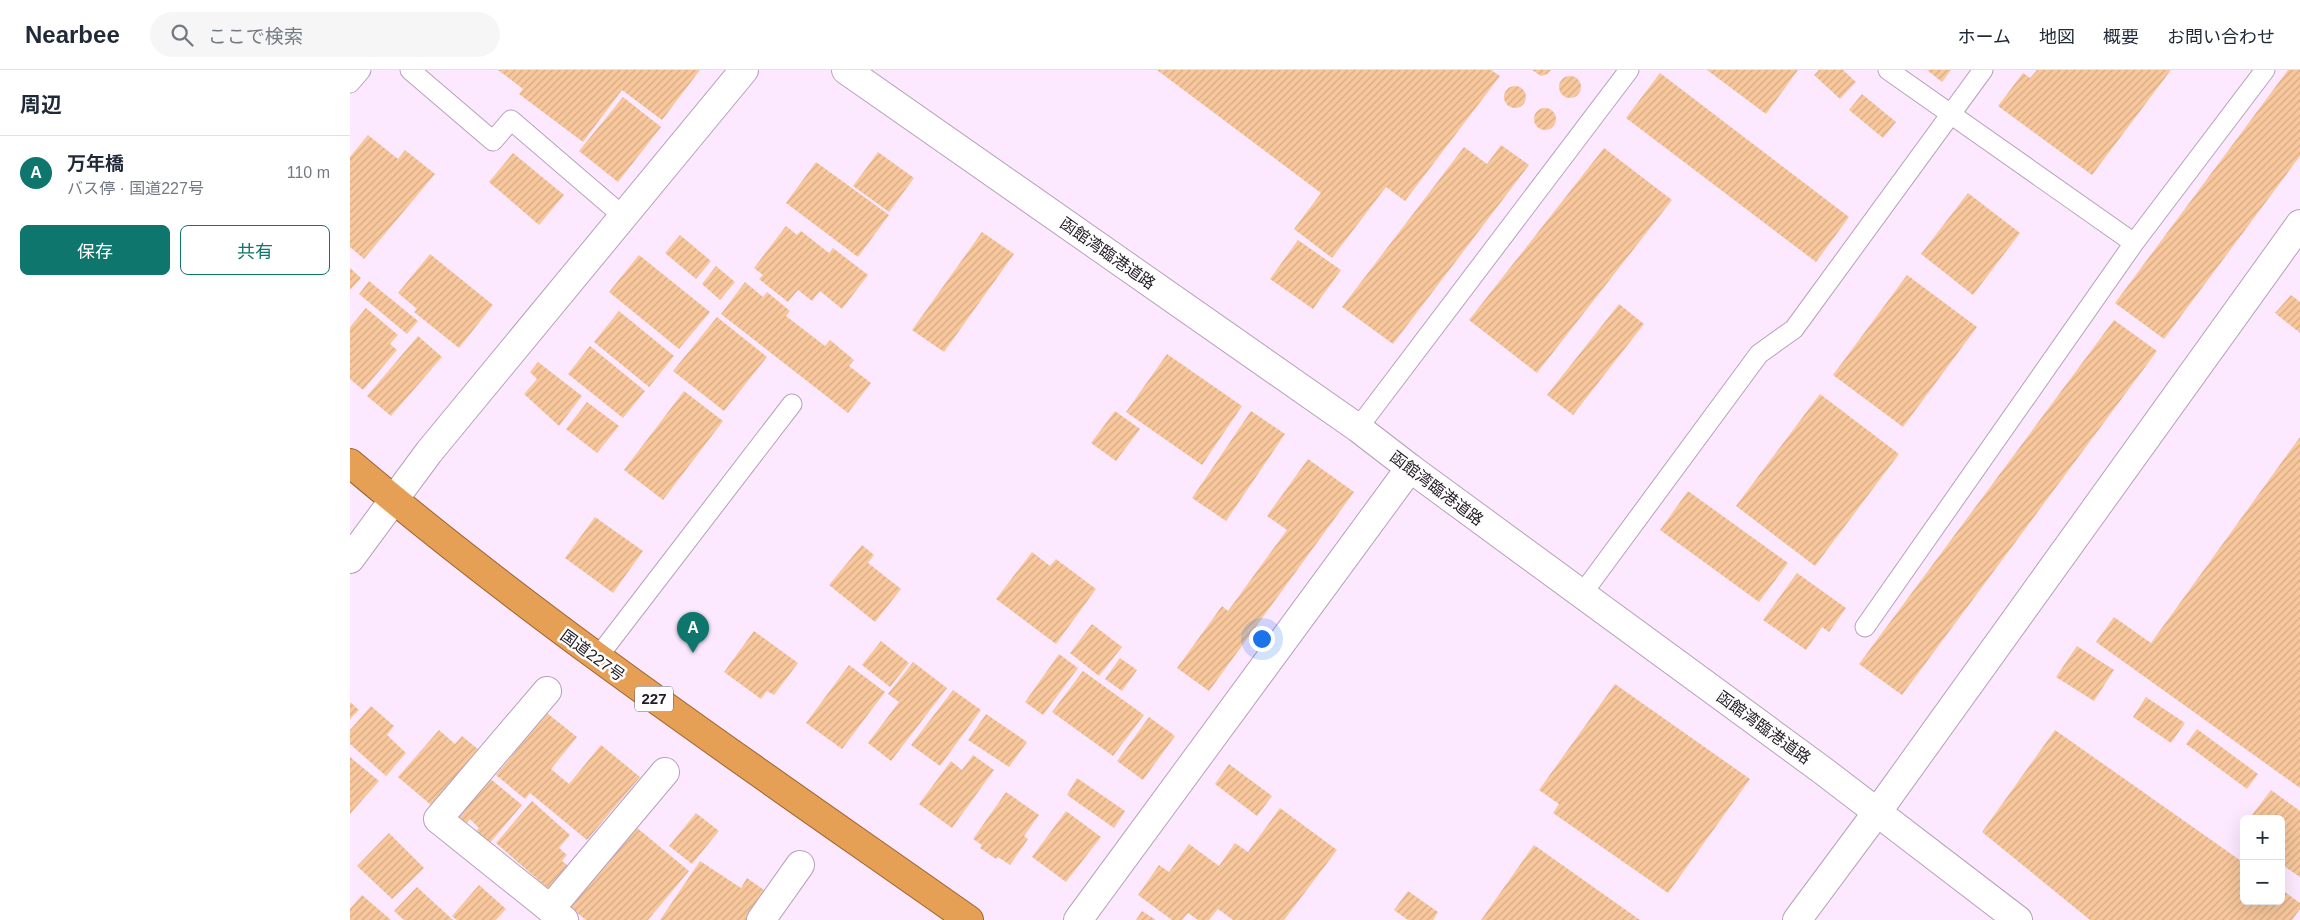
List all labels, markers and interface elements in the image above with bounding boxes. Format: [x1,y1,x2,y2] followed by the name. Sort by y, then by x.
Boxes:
[150,12,500,57] search box
[25,21,120,48] text: Nearbee
[168,21,196,49] icon: search
[208,26,303,47] text: ここで検索
[1958,27,2011,47] text: ホーム
[2039,27,2075,47] text: 地図
[2103,27,2139,47] text: 概要
[2167,27,2275,47] text: お問い合わせ
[20,93,62,116] text: 周辺
[67,153,124,174] text: 万年橋
[30,164,42,181] text: A
[287,164,330,181] text: 110 m
[67,180,204,197] text: バス停 · 国道227号
[1057,214,1158,292] street label: 函館湾臨港道路
[20,225,170,275] button: 保存
[180,225,330,275] button: 共有
[1387,448,1487,529] street label: 函館湾臨港道路
[677,612,709,653] pin: A
[1249,626,1275,652] your location
[557,627,628,684] street label: 国道227号
[635,686,673,712] road number: 227
[1713,688,1814,767] street label: 函館湾臨港道路
[2240,815,2285,905] map controls
[2240,815,2285,860] button: +
[2240,860,2285,905] button: −

